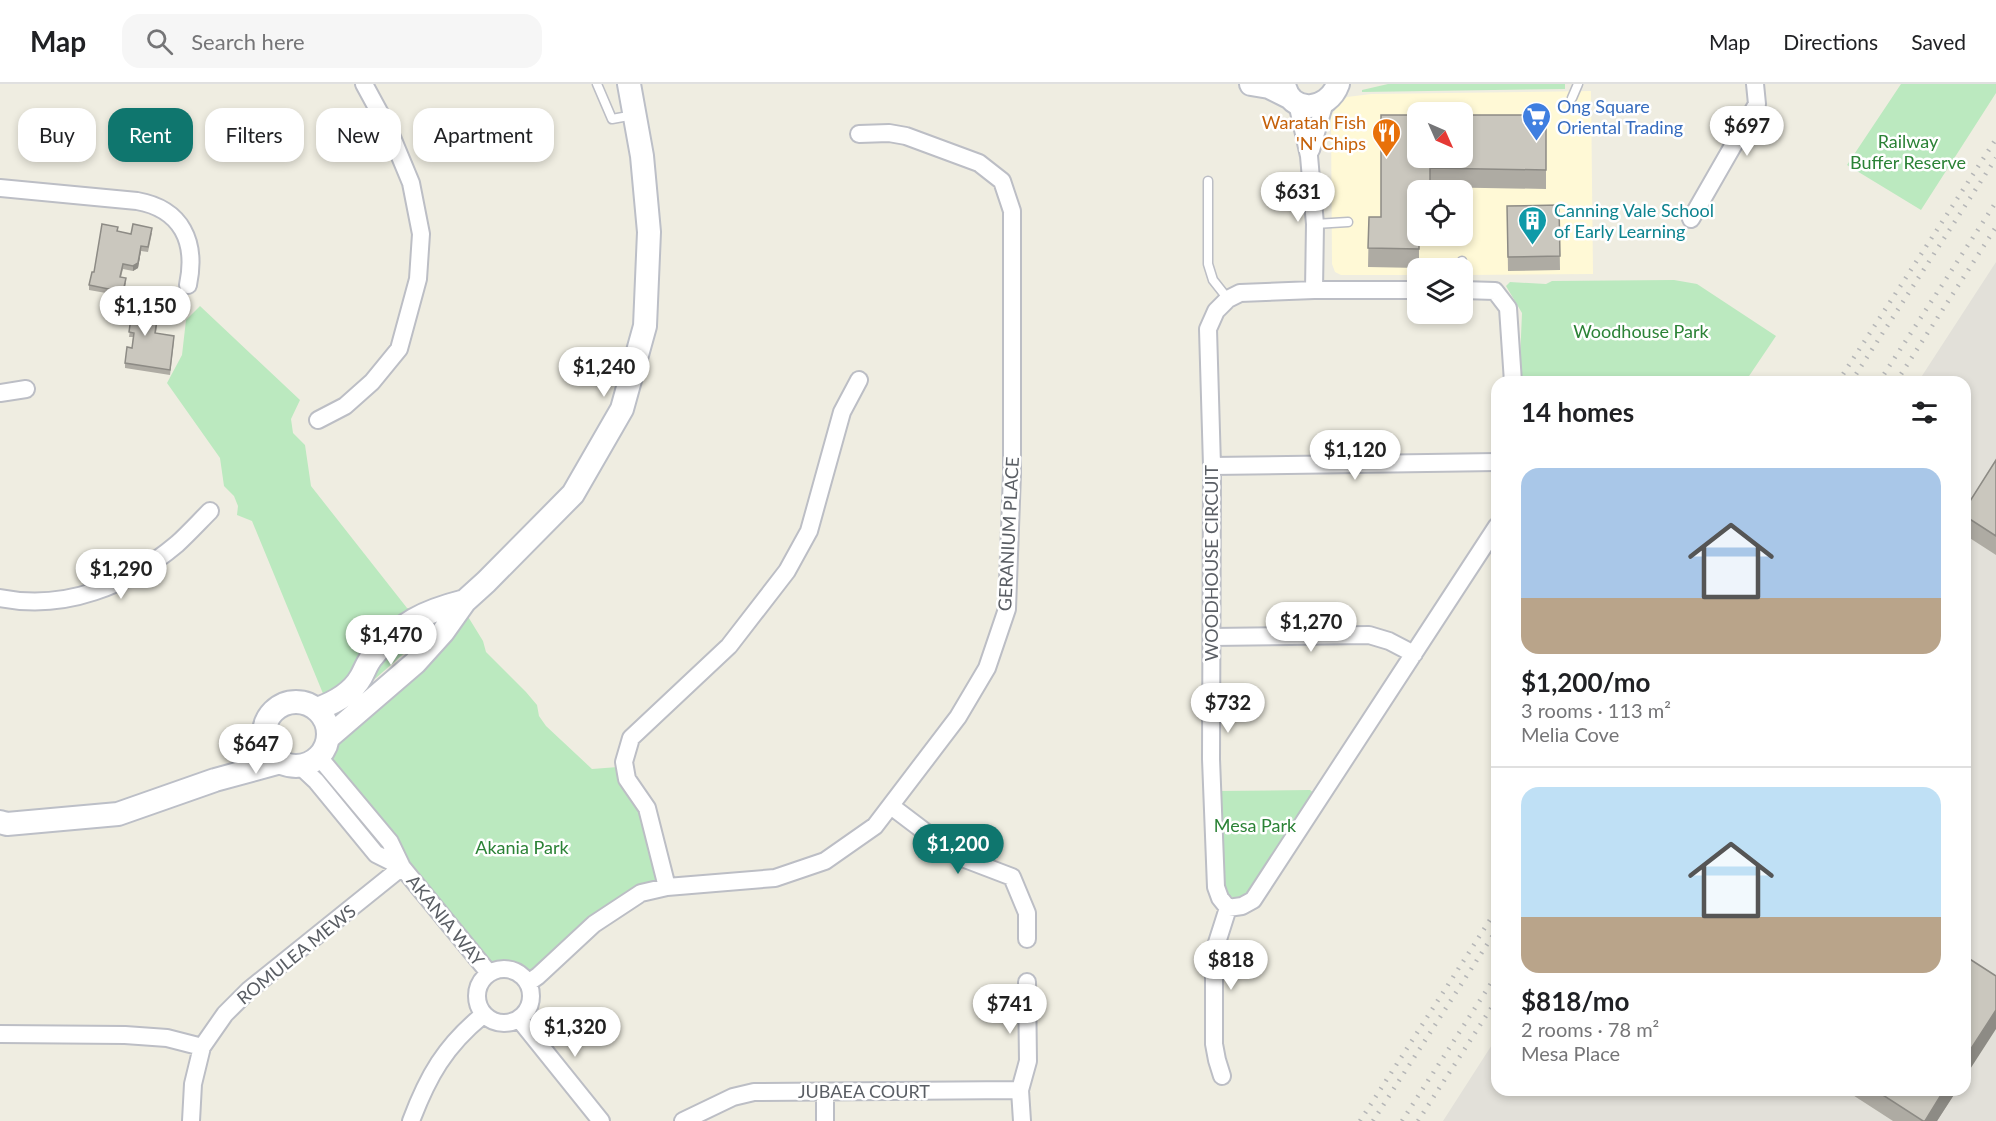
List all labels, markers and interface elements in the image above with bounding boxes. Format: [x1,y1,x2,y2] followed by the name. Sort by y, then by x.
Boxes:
[122,14,542,68] search box
[30,24,86,58] text: Map
[143,25,176,58] icon: search
[191,28,305,55] text: Search here
[1709,29,1750,54] text: Map
[1783,29,1878,54] text: Directions
[1911,29,1966,54] text: Saved
[1557,95,1683,138] place label: Ong Square Oriental Trading
[1520,100,1552,142] supermarket icon: Ong Square Oriental Trading
[1407,102,1473,168] north arrow
[1407,102,1473,324] map controls
[1711,106,1783,157] pin: $697
[18,108,96,162] chip: Buy
[108,108,193,162] chip: Rent
[205,108,304,162] chip: Filters
[316,108,401,162] chip: New
[413,108,554,162] chip: Apartment
[1262,111,1366,154] place label: Waratah Fish 'N' Chips
[1724,113,1770,137] text: $697
[1371,116,1403,158] restaurant icon: Waratah Fish 'N' Chips
[1850,130,1966,173] park label: Railway Buffer Reserve
[1262,172,1334,223] pin: $631
[1275,179,1321,203] text: $631
[1407,180,1473,246] button: locate
[1554,199,1714,242] place label: Canning Vale School of Early Learning
[1517,204,1549,246] building icon: Canning Vale School of Early Learning
[1407,258,1473,324] button: layers
[96,286,194,337] pin: $1,150
[114,293,176,317] text: $1,150
[1573,320,1710,342] park label: Woodhouse Park
[555,347,653,398] pin: $1,240
[573,354,635,378] text: $1,240
[1521,396,1634,428] text: 14 homes
[1908,396,1941,429] icon: filters
[1306,430,1404,481] pin: $1,120
[1324,437,1386,461] text: $1,120
[993,456,1023,612] street label: GERANIUM PLACE
[1200,464,1222,661] street label: WOODHOUSE CIRCUIT
[1677,507,1785,615] icon: home
[72,549,170,600] pin: $1,290
[90,556,152,580] text: $1,290
[1262,602,1360,653] pin: $1,270
[1280,609,1342,633] text: $1,270
[342,615,440,666] pin: $1,470
[360,622,422,646] text: $1,470
[1521,666,1651,698] text: $1,200/mo
[1192,683,1264,734] pin: $732
[1205,690,1251,714] text: $732
[1521,698,1671,722] text: 3 rooms · 113 m²
[1521,722,1619,746] text: Melia Cove
[220,724,292,775] pin: $647
[233,731,279,755] text: $647
[1214,814,1297,836] park label: Mesa Park
[909,824,1007,875] pin: $1,200
[1677,826,1785,934] icon: home
[927,831,989,855] text: $1,200
[475,836,570,858] park label: Akania Park
[403,870,490,971] street label: AKANIA WAY
[232,899,360,1009] street label: ROMULEA MEWS
[1195,940,1267,991] pin: $818
[1208,947,1254,971] text: $818
[974,984,1046,1035] pin: $741
[1521,985,1629,1017] text: $818/mo
[987,991,1033,1015] text: $741
[526,1007,624,1058] pin: $1,320
[544,1014,606,1038] text: $1,320
[1521,1017,1659,1041] text: 2 rooms · 78 m²
[1521,1041,1620,1065] text: Mesa Place
[798,1080,930,1102] street label: JUBAEA COURT

